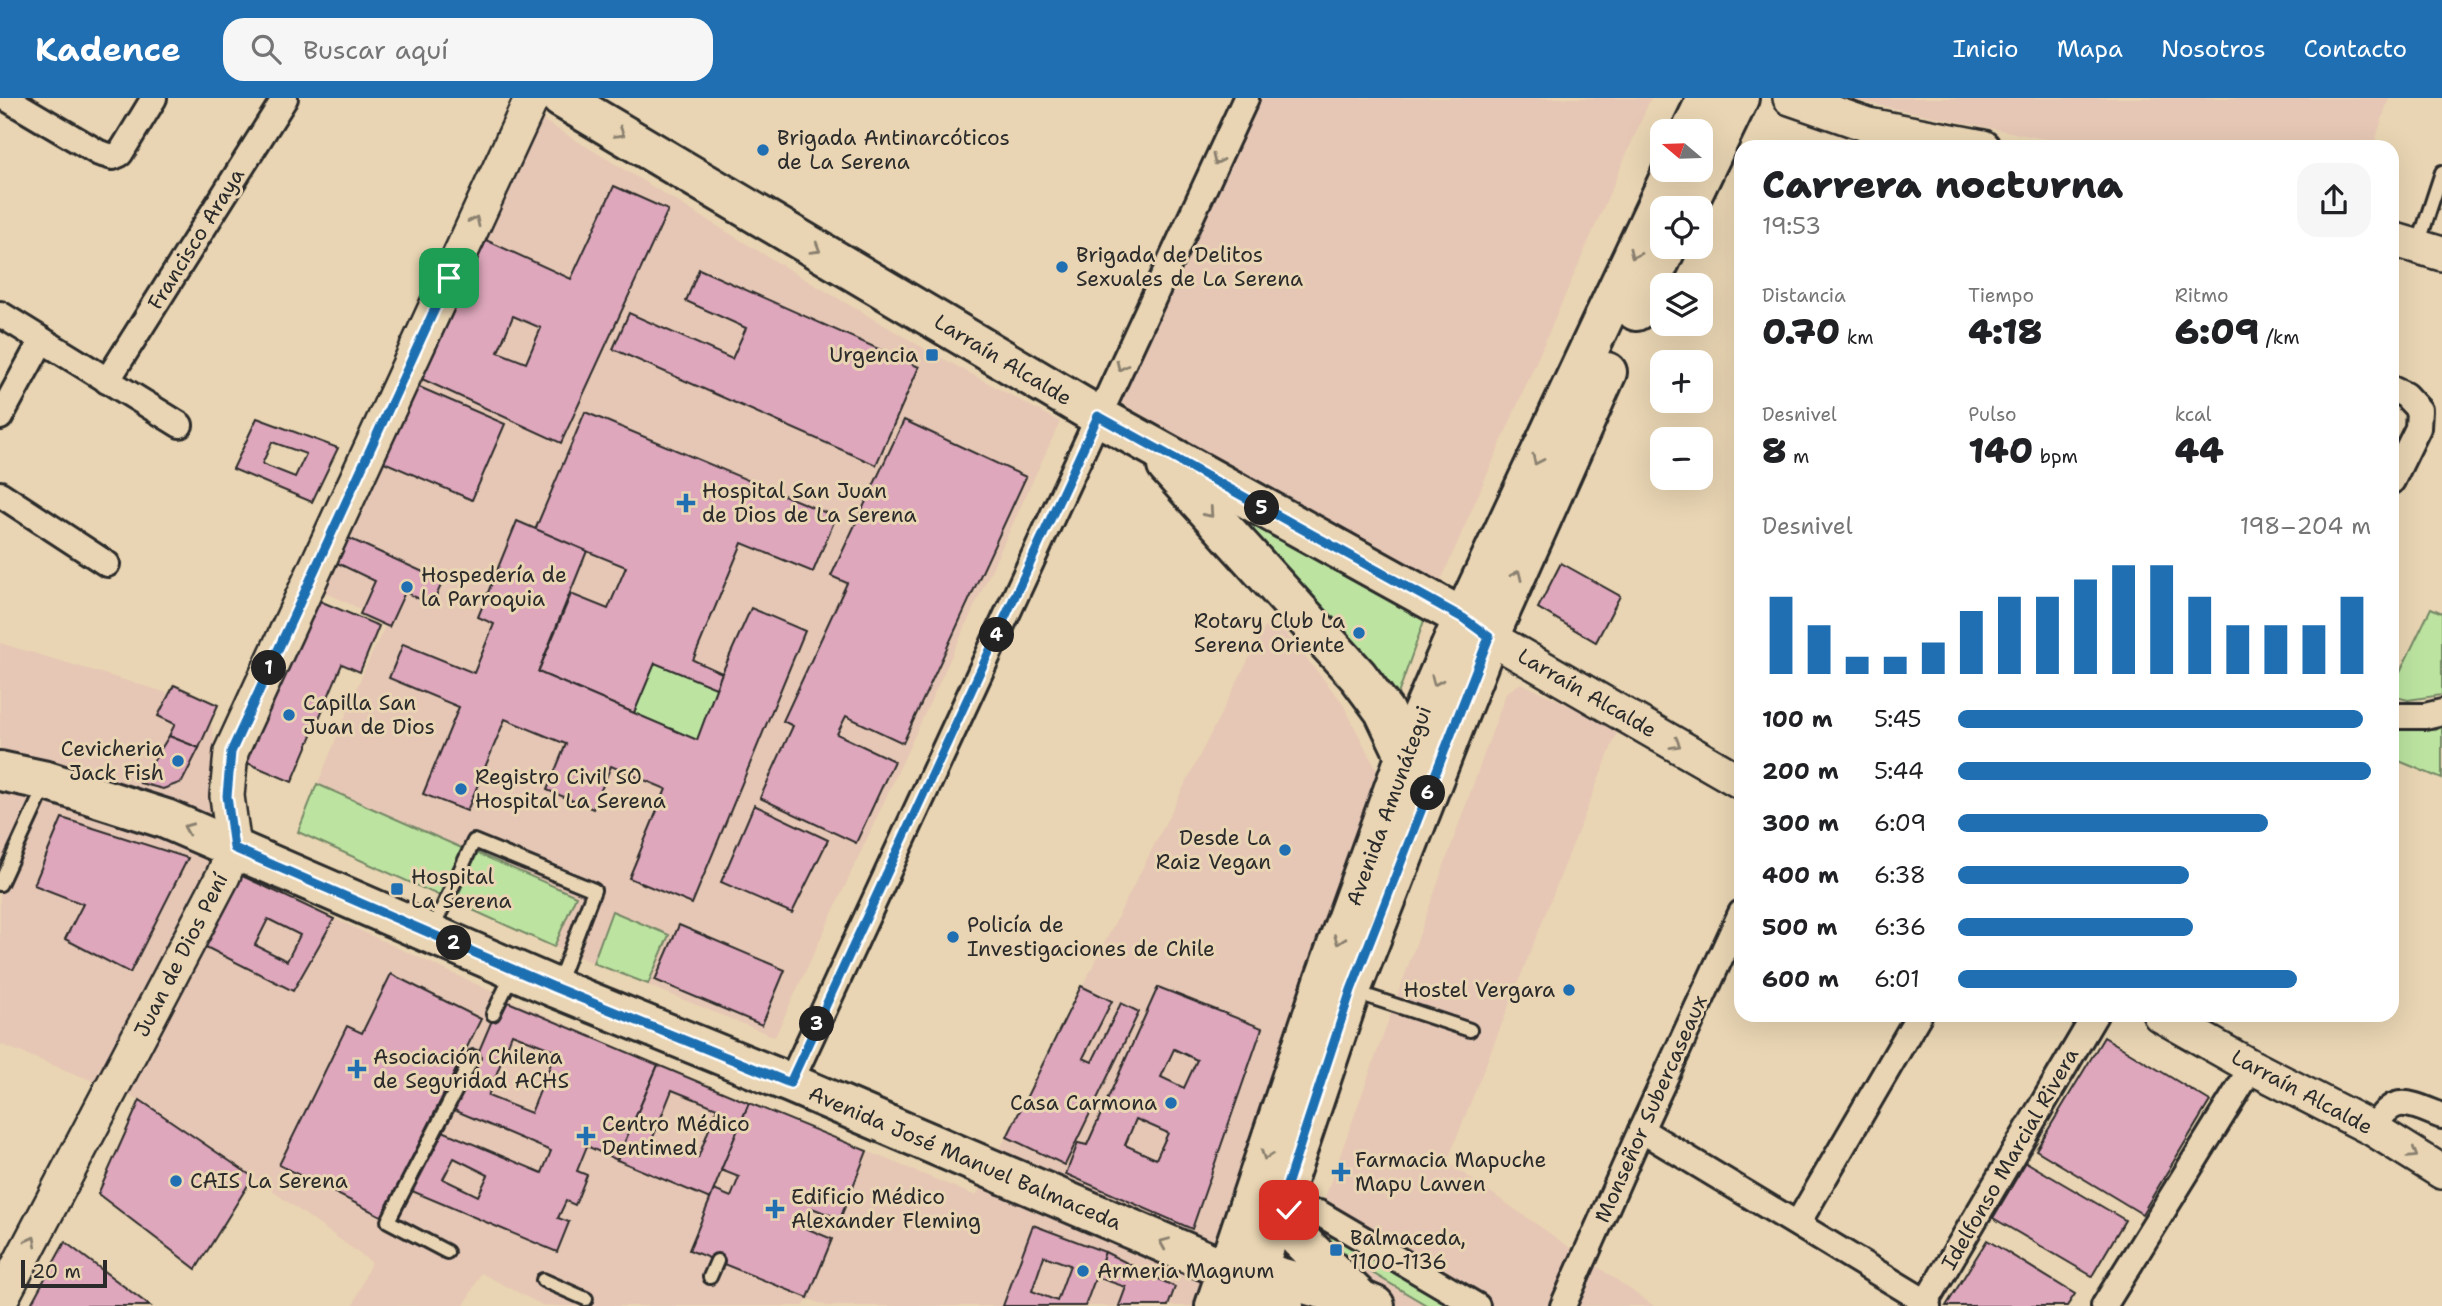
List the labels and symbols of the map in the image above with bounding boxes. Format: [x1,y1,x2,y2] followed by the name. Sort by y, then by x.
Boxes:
[1650,119,1713,182] north arrow
[777,124,1010,176] place label: Brigada Antinarcóticos de La Serena
[613,125,626,138] one-way arrow
[755,142,771,158] marker: Brigada Antinarcóticos de La Serena
[1211,153,1225,165] one-way arrow
[141,163,251,315] street label: Francisco Araya
[467,216,481,228] one-way arrow
[808,241,821,254] one-way arrow
[1076,241,1303,293] place label: Brigada de Delitos Sexuales de La Serena
[1628,247,1642,259] one-way arrow
[419,248,479,308] pin
[1054,259,1070,275] marker: Brigada de Delitos Sexuales de La Serena
[929,308,1077,412] street label: Larraín Alcalde
[829,341,918,369] place label: Urgencia
[924,347,940,363] marker: Urgencia
[1116,359,1130,371] one-way arrow
[1531,453,1545,465] one-way arrow
[702,477,917,529] place label: Hospital San Juan de Dios de La Serena
[1244,490,1280,526] pin: 5
[676,493,696,513] marker: Hospital San Juan de Dios de La Serena
[1201,505,1214,518] one-way arrow
[421,561,567,613] place label: Hospedería de la Parroquia
[1509,570,1523,582] one-way arrow
[399,579,415,595] marker: Hospedería de la Parroquia
[1194,607,1345,659] place label: Rotary Club La Serena Oriente
[979,618,1014,652] pin: 4
[1351,625,1367,641] marker: Rotary Club La Serena Oriente
[1512,642,1662,744] street label: Larraín Alcalde
[252,650,286,686] pin: 1
[1430,674,1444,687] one-way arrow
[303,689,435,741] place label: Capilla San Juan de Dios
[1340,702,1438,910] street label: Avenida Amunátegui
[281,707,297,723] marker: Capilla San Juan de Dios
[61,735,164,787] place label: Cevicheria Jack Fish
[1668,736,1681,749] one-way arrow
[170,753,186,769] marker: Cevicheria Jack Fish
[475,763,666,815] place label: Registro Civil SO Hospital La Serena
[1410,776,1446,810] pin: 6
[453,781,469,797] marker: Registro Civil SO Hospital La Serena
[183,822,195,836] one-way arrow
[1156,824,1271,876] place label: Desde La Raiz Vegan
[1277,842,1293,858] marker: Desde La Raiz Vegan
[411,863,512,915] place label: Hospital La Serena
[127,868,235,1042] street label: Juan de Dios Pení
[389,881,405,897] marker: Hospital La Serena
[967,911,1215,963] place label: Policía de Investigaciones de Chile
[436,926,472,960] pin: 2
[945,929,961,945] marker: Policía de Investigaciones de Chile
[1333,934,1347,946] one-way arrow
[1403,976,1555,1004] place label: Hostel Vergara
[1561,982,1577,998] marker: Hostel Vergara
[1588,991,1714,1227] street label: Monseñor Subercaseaux
[800,1006,834,1042] pin: 3
[373,1043,569,1095] place label: Asociación Chilena de Seguridad ACHS
[1935,1043,2085,1275] street label: Idelfonso Marcial Rivera
[2227,1043,2377,1141] street label: Larraín Alcalde
[347,1059,367,1079] marker: Asociación Chilena de Seguridad ACHS
[804,1079,1126,1237] street label: Avenida José Manuel Balmaceda
[1010,1089,1157,1117] place label: Casa Carmona
[1163,1095,1179,1111] marker: Casa Carmona
[602,1110,750,1162] place label: Centro Médico Dentimed
[576,1126,596,1146] marker: Centro Médico Dentimed
[1355,1146,1546,1198] place label: Farmacia Mapuche Mapu Lawen
[2406,1146,2419,1159] one-way arrow
[1259,1149,1274,1161] one-way arrow
[1333,1164,1349,1180] marker: Farmacia Mapuche Mapu Lawen
[190,1167,348,1195] place label: CAIS La Serena
[168,1173,184,1189] marker: CAIS La Serena
[1259,1180,1319,1240] pin
[791,1183,981,1235] place label: Edificio Médico Alexander Fleming
[765,1199,785,1219] marker: Edificio Médico Alexander Fleming
[1350,1224,1466,1276] place label: Balmaceda, 1100-1136
[23,1236,37,1248] one-way arrow
[1159,1237,1171,1251] one-way arrow
[1328,1242,1344,1258] marker: Balmaceda, 1100-1136
[21,1257,107,1289] scale bar
[1097,1257,1274,1285] place label: Armeria Magnum
[1075,1263,1091,1279] marker: Armeria Magnum

